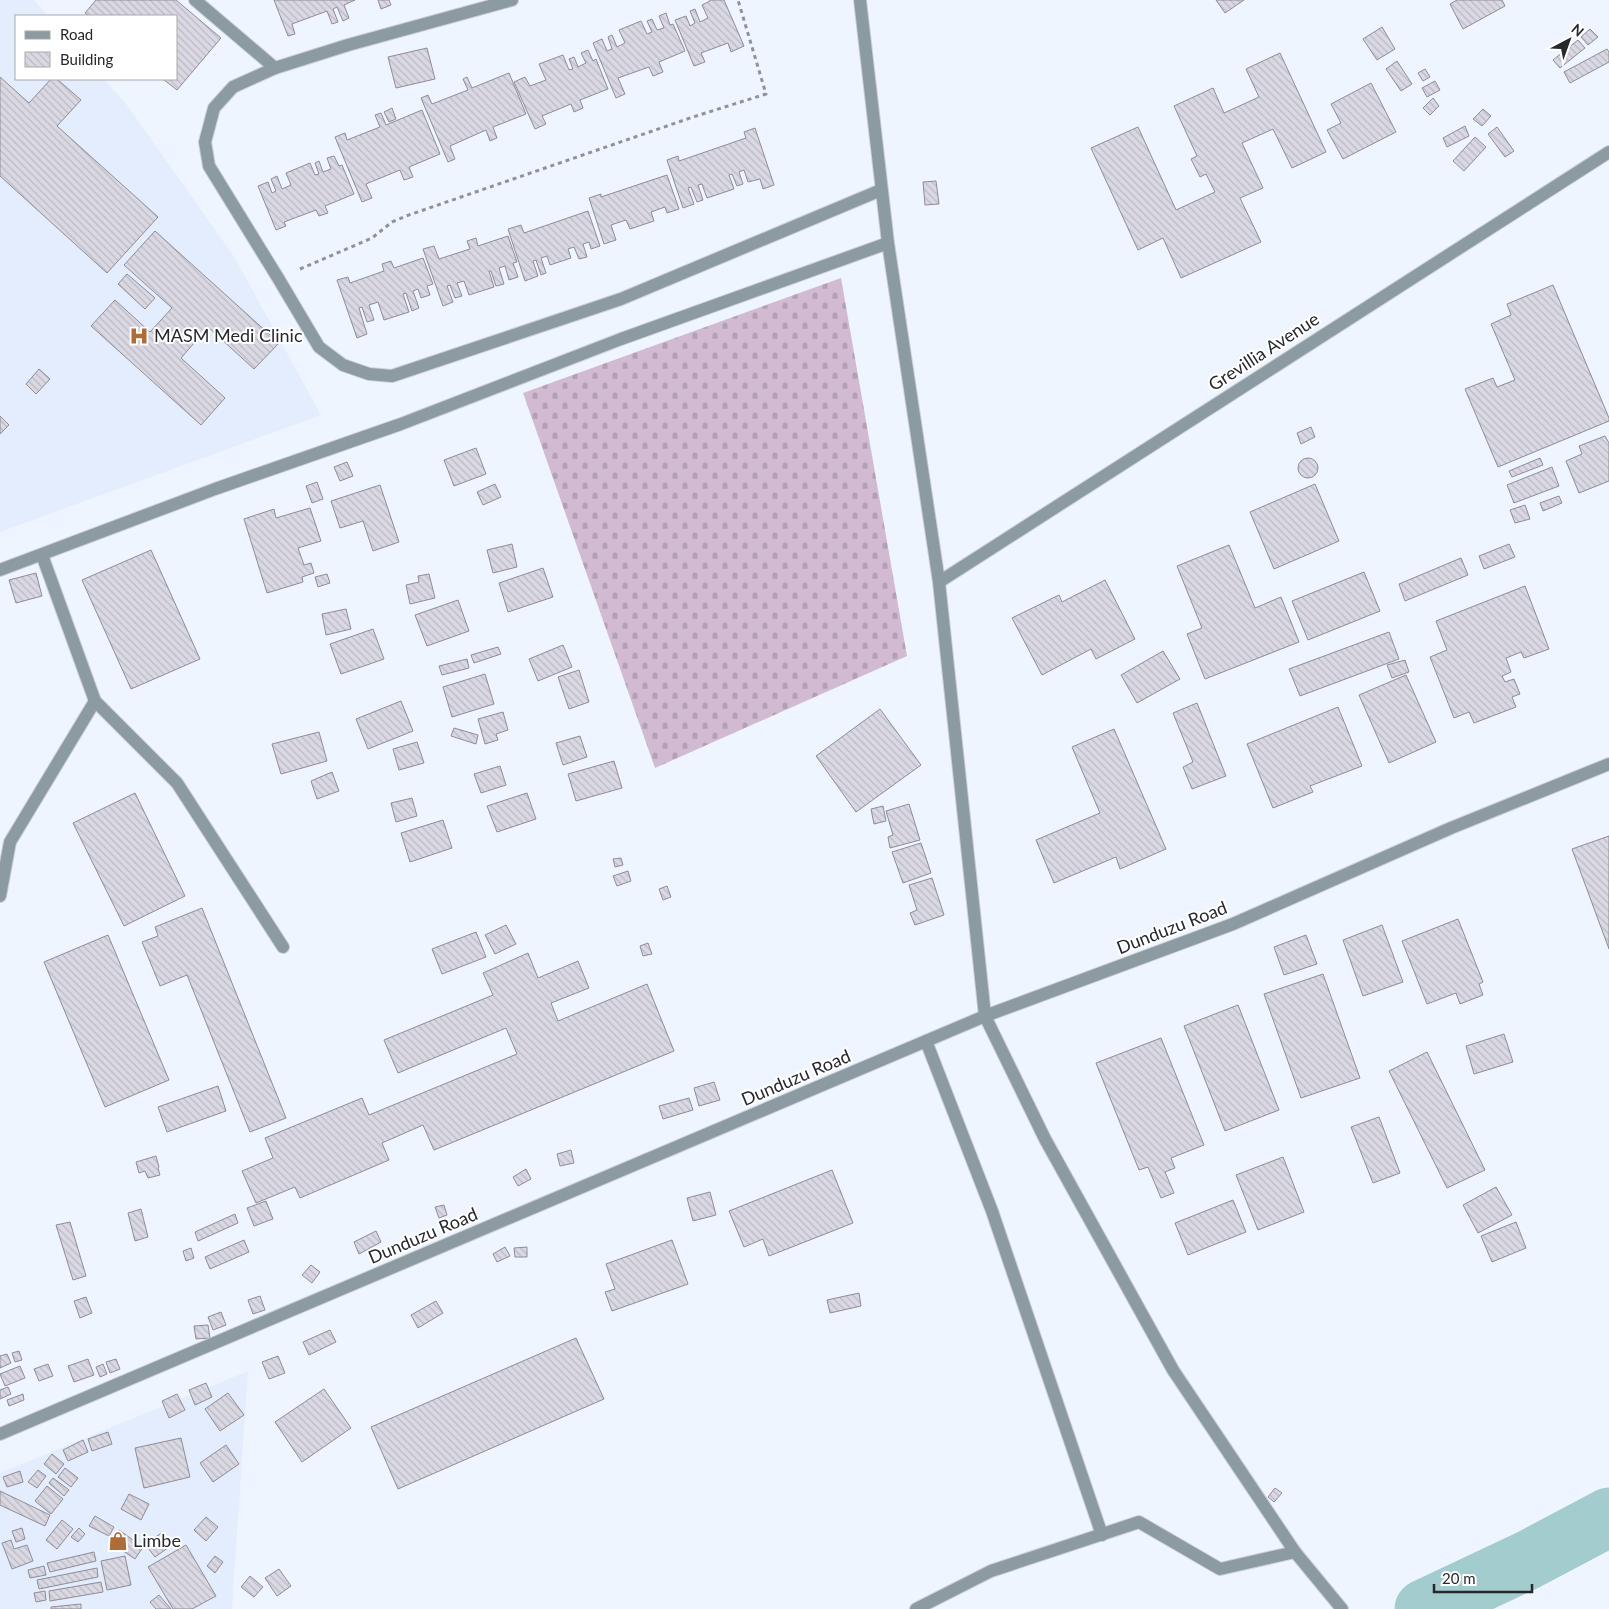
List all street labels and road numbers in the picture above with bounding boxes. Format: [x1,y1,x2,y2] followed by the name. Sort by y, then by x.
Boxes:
[1204,307,1323,395] street label: Grevillia Avenue
[1113,896,1230,958] street label: Dunduzu Road
[738,1044,854,1110] street label: Dunduzu Road
[365,1202,481,1268] street label: Dunduzu Road

